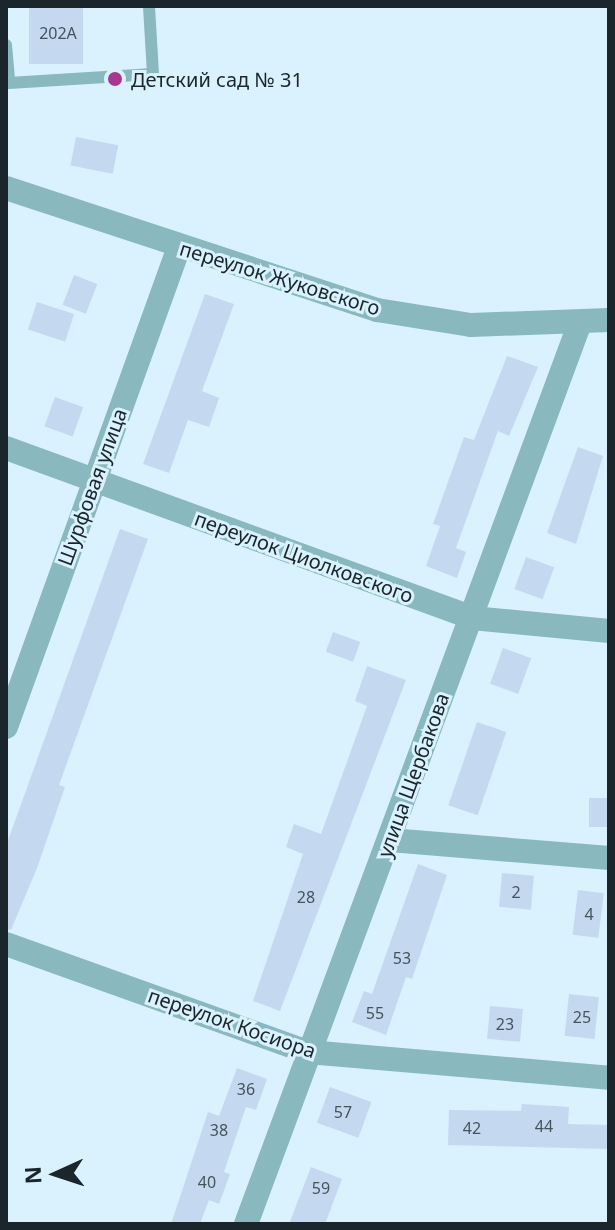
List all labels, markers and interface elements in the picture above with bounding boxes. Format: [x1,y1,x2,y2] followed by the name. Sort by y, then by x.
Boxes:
[39,23,77,43] house number: 202А
[131,67,303,91] place label: Детский сад № 31
[106,70,124,88] marker: Детский сад № 31
[177,236,383,320] street label: переулок Жуковского
[52,405,132,569] street label: Шурфовая улица
[191,506,417,608] street label: переулок Циолковского
[372,690,454,860] street label: улица Щербакова
[511,882,521,902] house number: 2
[297,887,315,907] house number: 28
[584,904,594,924] house number: 4
[393,948,411,968] house number: 53
[145,983,319,1063] street label: переулок Косиора
[366,1003,384,1023] house number: 55
[573,1007,591,1027] house number: 25
[496,1014,514,1034] house number: 23
[237,1079,255,1099] house number: 36
[334,1102,352,1122] house number: 57
[535,1116,553,1136] house number: 44
[463,1118,481,1138] house number: 42
[210,1120,228,1140] house number: 38
[16,1134,96,1214] north arrow
[17,1166,47,1185] text: N
[198,1172,216,1192] house number: 40
[312,1178,330,1198] house number: 59

